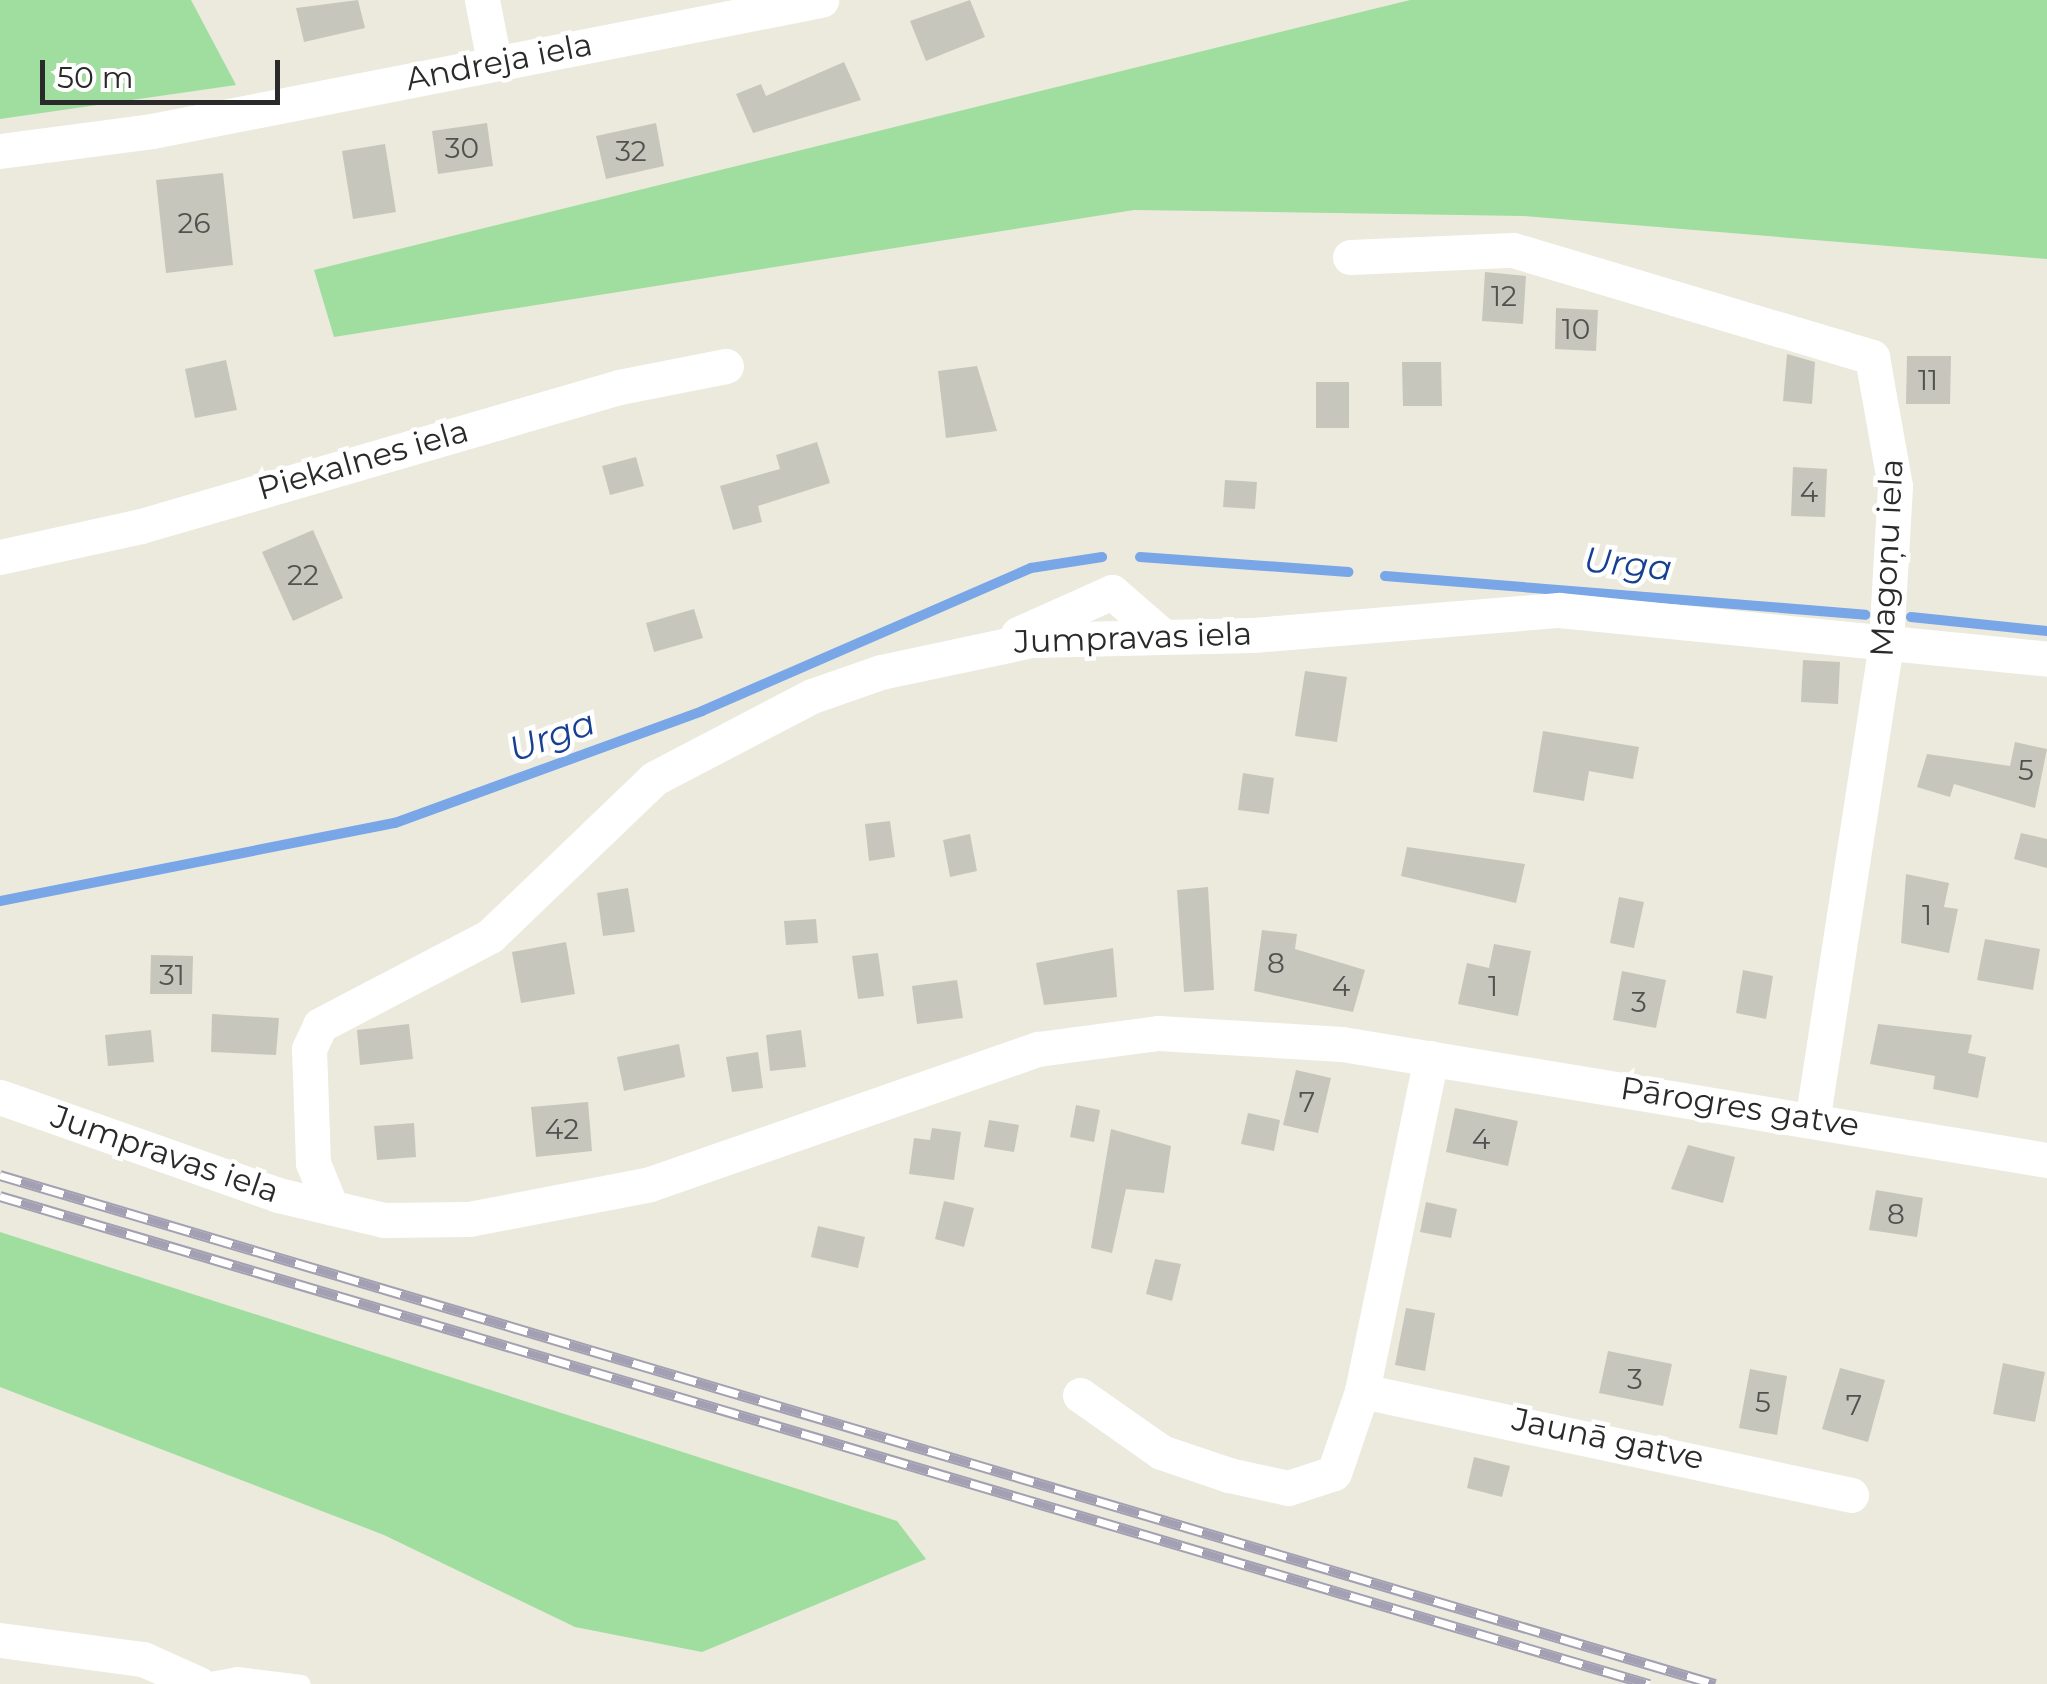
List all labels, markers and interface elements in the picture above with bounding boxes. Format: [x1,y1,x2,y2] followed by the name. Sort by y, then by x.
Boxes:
[402,25,596,99] street label: Andreja iela
[45,40,285,102] scale bar
[57,59,134,96] text: 50 m
[445,131,479,165] house number: 30
[615,134,647,168] house number: 32
[178,206,210,240] house number: 26
[1491,279,1517,313] house number: 12
[1562,312,1590,346] house number: 10
[1918,363,1938,397] house number: 11
[253,412,473,508] street label: Piekalnes iela
[1863,458,1911,658] street label: Magoņu iela
[1800,475,1818,509] house number: 4
[1582,539,1674,589] water label: Urga
[287,558,319,592] house number: 22
[1013,615,1253,661] street label: Jumpravas iela
[503,701,601,771] water label: Urga
[2018,753,2034,787] house number: 5
[1922,898,1932,932] house number: 1
[1267,946,1285,980] house number: 8
[159,958,185,992] house number: 31
[1332,969,1350,1003] house number: 4
[1488,969,1498,1003] house number: 1
[1631,985,1647,1019] house number: 3
[1618,1069,1862,1145] street label: Pārogres gatve
[1299,1085,1315,1119] house number: 7
[46,1097,284,1211] street label: Jumpravas iela
[545,1112,579,1146] house number: 42
[1472,1122,1490,1156] house number: 4
[1887,1197,1905,1231] house number: 8
[1627,1362,1643,1396] house number: 3
[1755,1385,1771,1419] house number: 5
[1846,1388,1862,1422] house number: 7
[1509,1400,1707,1478] street label: Jaunā gatve

